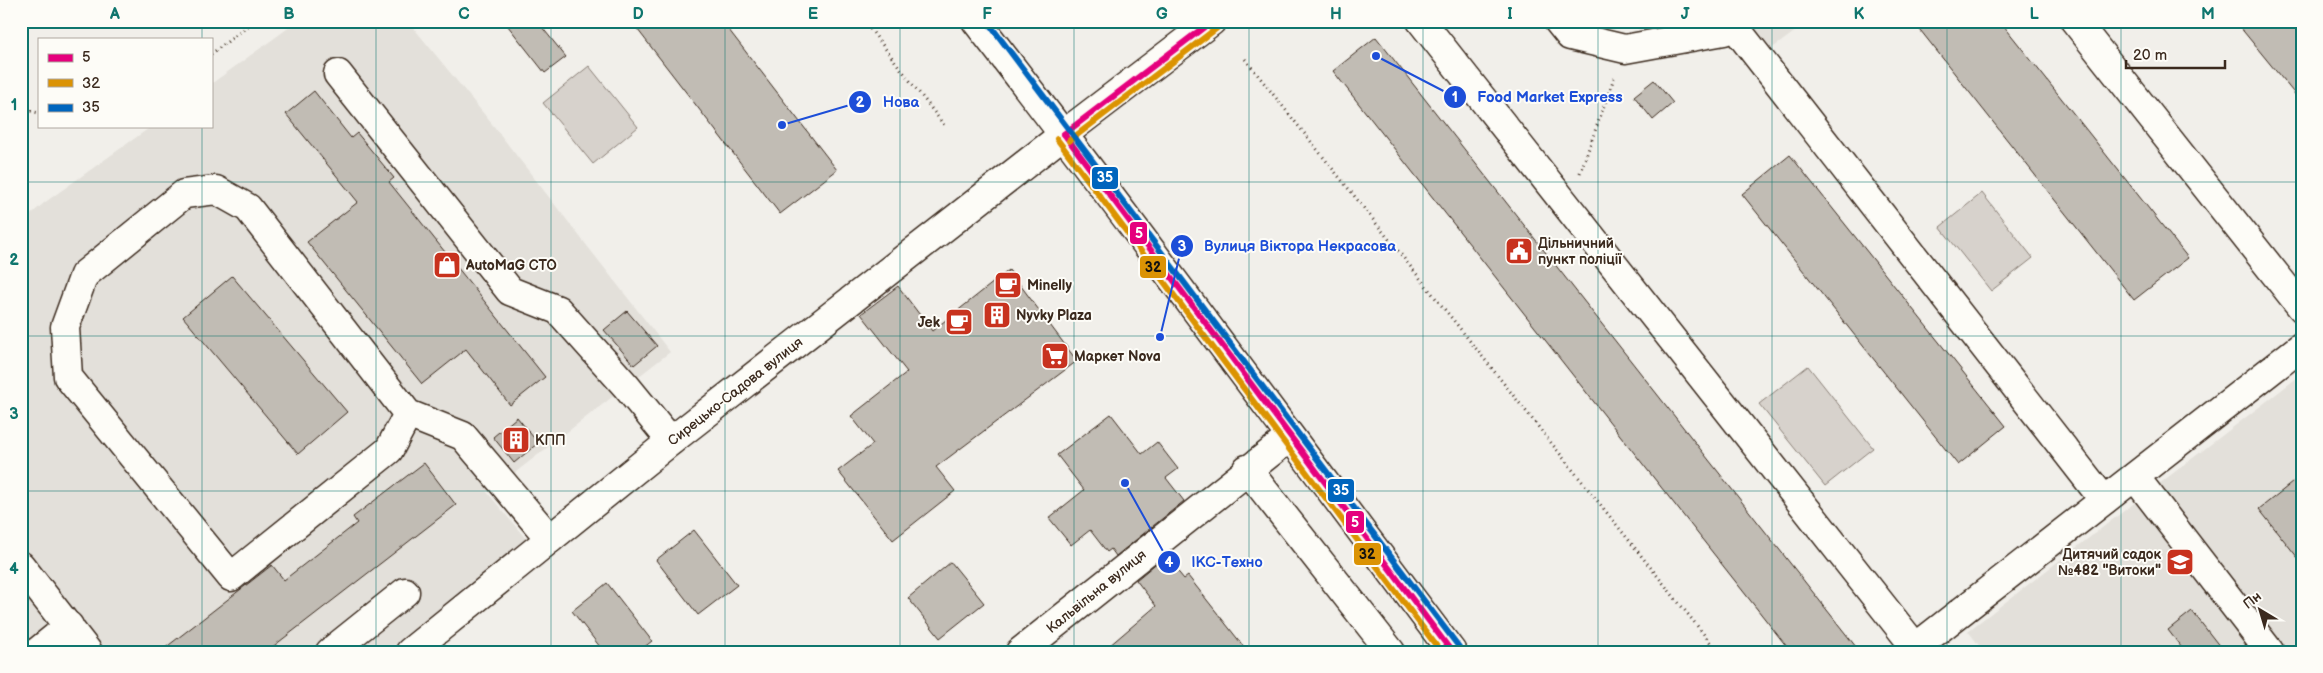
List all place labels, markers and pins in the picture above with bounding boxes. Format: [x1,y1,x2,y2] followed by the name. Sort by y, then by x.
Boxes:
[1443,82,1633,112] callout: Food Market Express
[847,87,929,117] callout: Нова
[1169,231,1406,261] callout: Вулиця Віктора Некрасова
[1538,235,1622,268] place label: Дільничний пункт поліції
[1504,236,1534,266] public building icon: Дільничний пункт поліції
[432,250,462,280] shop icon: AutoMaG СТО
[465,257,557,274] place label: AutoMaG СТО
[993,270,1023,300] cafe icon: Minelly
[1027,277,1072,294] place label: Minelly
[982,300,1012,330] building icon: Nyvky Plaza
[944,307,974,337] cafe icon: Jek
[1016,307,1092,324] place label: Nyvky Plaza
[918,314,941,331] place label: Jek
[1040,341,1070,371] supermarket icon: Маркет Nova
[1074,348,1161,365] place label: Маркет Nova
[501,425,531,455] building icon: КПП
[535,432,566,449] place label: КПП
[2058,546,2161,579] place label: Дитячий садок №482 "Витоки"
[1157,547,1273,577] callout: ІКС-Техно
[2165,547,2195,577] school or university icon: Дитячий садок №482 "Витоки"

